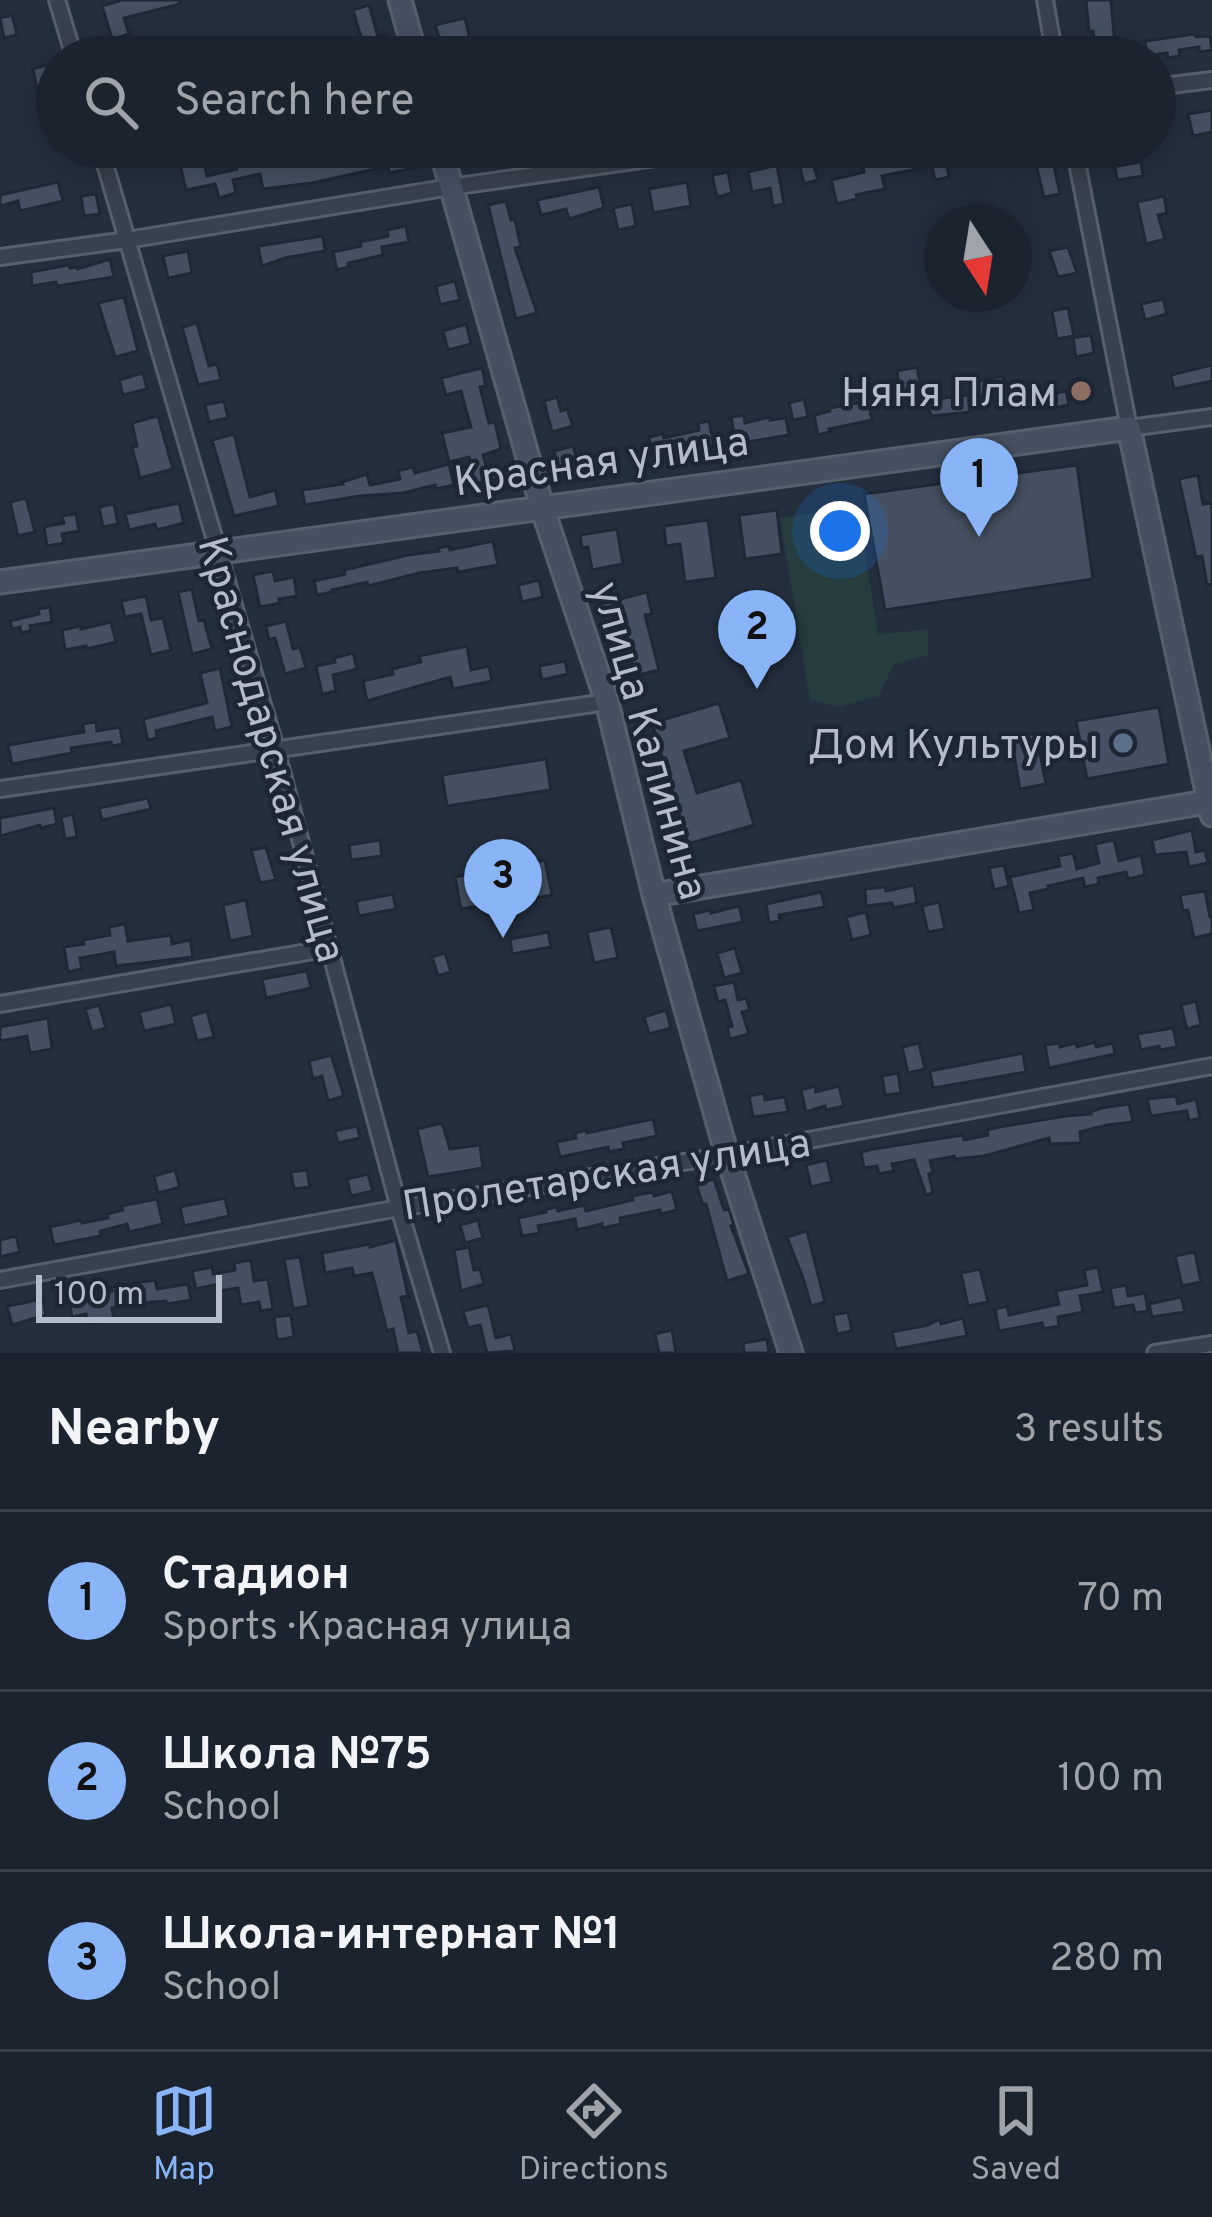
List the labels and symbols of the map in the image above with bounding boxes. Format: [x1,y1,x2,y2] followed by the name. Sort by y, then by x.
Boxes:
[924,204,1032,312] north arrow
[841,369,1057,422] place label: Няня Плам
[1068,378,1094,404] marker: Няня Плам
[451,418,752,511] street label: Красная улица
[940,438,1018,537] pin: 1
[810,501,870,561] your location
[183,531,355,969] street label: Краснодарская улица
[576,576,717,907] street label: улица Калинина
[718,590,796,689] pin: 2
[808,721,1099,774] place label: Дом Культуры
[1110,730,1136,756] marker: Дом Культуры
[464,839,542,938] pin: 3
[399,1119,815,1236] street label: Пролетарская улица
[36,1269,222,1322] scale bar

